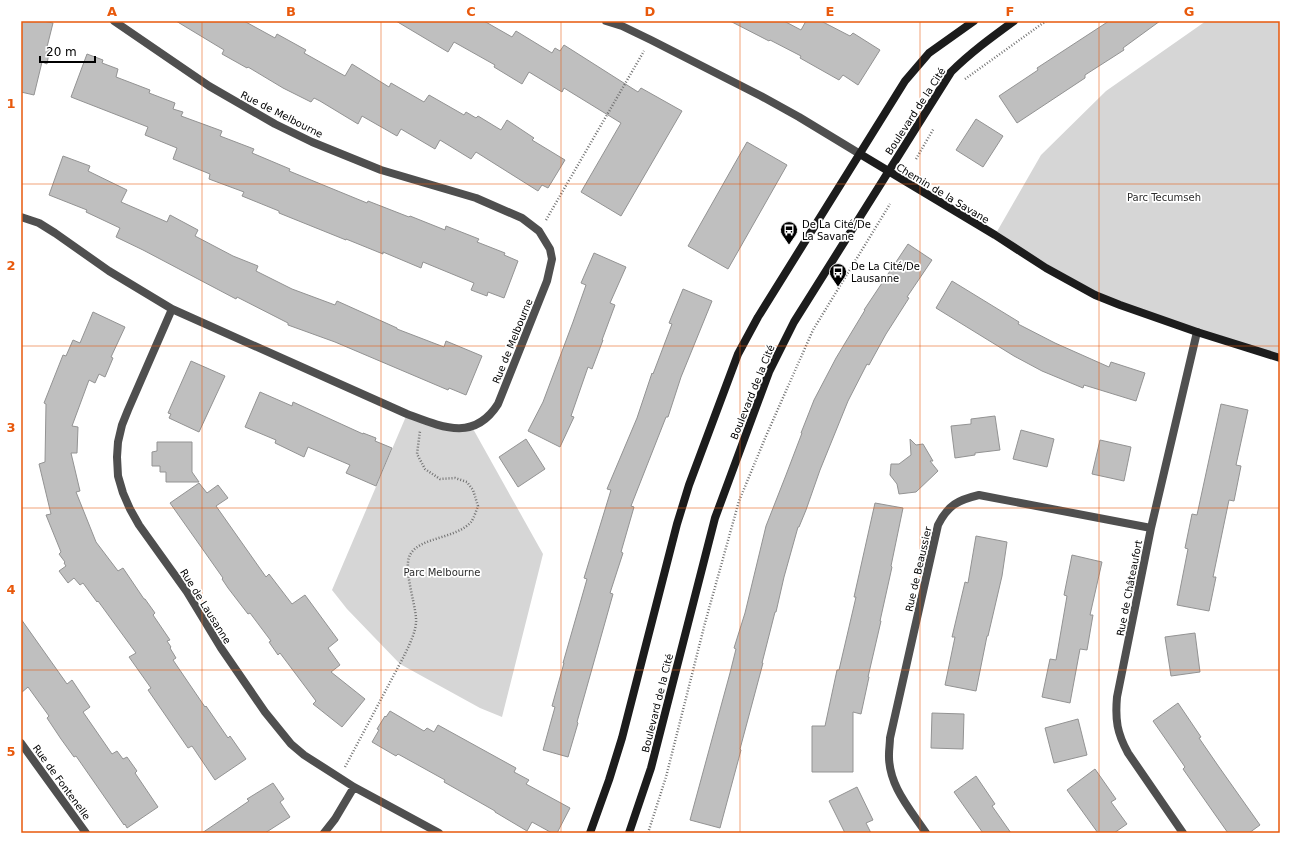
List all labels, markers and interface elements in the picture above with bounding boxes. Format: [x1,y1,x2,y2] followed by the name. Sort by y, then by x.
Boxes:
[107,4,117,19] text: A
[286,4,296,19] text: B
[466,4,476,19] text: C
[645,4,656,19] text: D
[826,4,834,19] text: E
[1006,4,1014,19] text: F
[1184,4,1194,19] text: G
[40,38,95,64] scale bar
[46,45,77,59] text: 20 m
[883,66,948,157] street label: Boulevard de la Cité
[239,89,325,140] street label: Rue de Melbourne
[6,96,16,111] text: 1
[894,161,991,226] street label: Chemin de la Savane
[1127,192,1201,203] park label: Parc Tecumseh
[802,219,871,242] place label: De La Cité/De La Savane
[779,220,799,245] bus stop icon: De La Cité/De La Savane
[6,258,16,273] text: 2
[851,261,920,284] place label: De La Cité/De Lausanne
[828,262,848,287] bus stop icon: De La Cité/De Lausanne
[490,297,535,385] street label: Rue de Melbourne
[728,343,777,441] street label: Boulevard de la Cité
[6,420,16,435] text: 3
[903,525,934,613] street label: Rue de Beaussier
[1115,539,1144,637] street label: Rue de Châteaufort
[178,567,233,646] street label: Rue de Lausanne
[403,567,481,578] park label: Parc Melbourne
[6,582,16,597] text: 4
[640,653,675,754] street label: Boulevard de la Cité
[31,743,92,822] street label: Rue de Fontenelle
[6,744,16,759] text: 5

